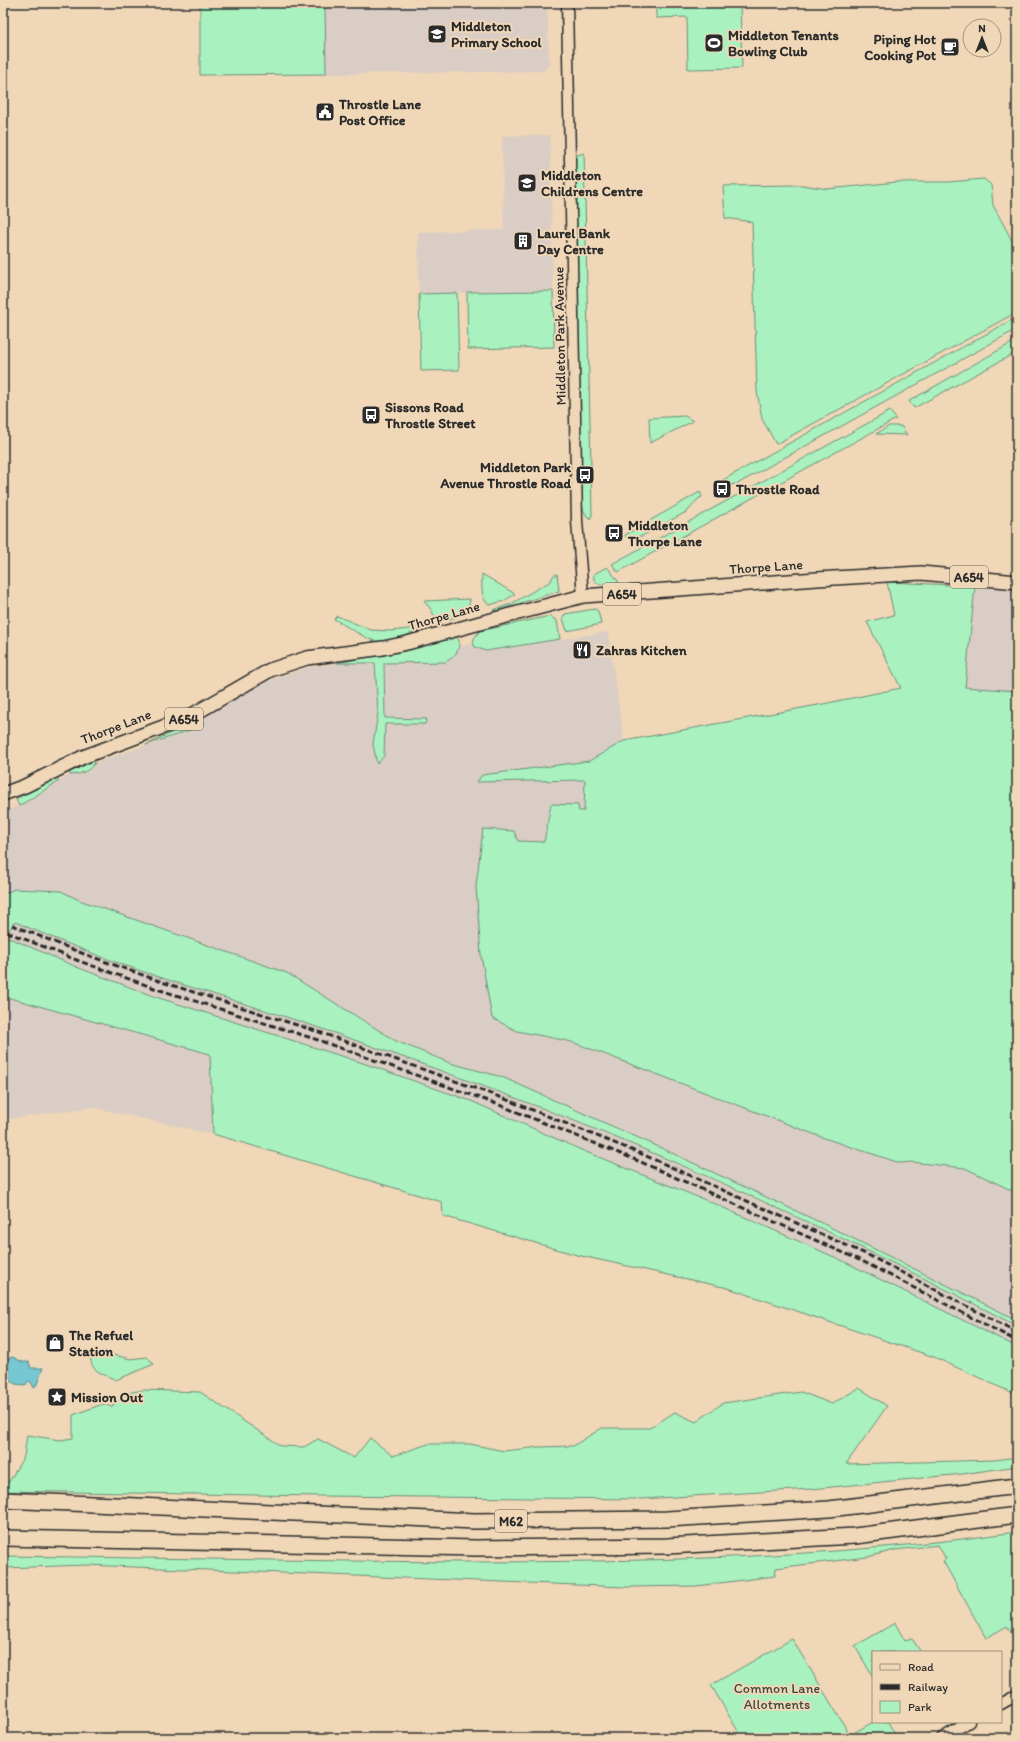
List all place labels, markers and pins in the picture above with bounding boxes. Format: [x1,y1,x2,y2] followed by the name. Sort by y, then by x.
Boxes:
[451,18,543,51] place label: Middleton Primary School
[426,23,448,45] school or university icon: Middleton Primary School
[728,27,839,60] place label: Middleton Tenants Bowling Club
[864,31,937,64] place label: Piping Hot Cooking Pot
[703,32,725,54] sports icon: Middleton Tenants Bowling Club
[939,36,961,58] cafe icon: Piping Hot Cooking Pot
[338,96,421,129] place label: Throstle Lane Post Office
[314,101,336,123] public building icon: Throstle Lane Post Office
[541,167,643,200] place label: Middleton Childrens Centre
[516,172,538,194] school or university icon: Middleton Childrens Centre
[537,225,611,258] place label: Laurel Bank Day Centre
[512,230,534,252] building icon: Laurel Bank Day Centre
[384,399,476,432] place label: Sissons Road Throstle Street
[360,404,382,426] bus stop icon: Sissons Road Throstle Street
[439,459,572,492] place label: Middleton Park Avenue Throstle Road
[574,464,596,486] bus stop icon: Middleton Park Avenue Throstle Road
[711,478,733,500] bus stop icon: Throstle Road
[735,481,820,498] place label: Throstle Road
[627,517,702,550] place label: Middleton Thorpe Lane
[603,522,625,544] bus stop icon: Middleton Thorpe Lane
[571,639,593,661] restaurant icon: Zahras Kitchen
[596,642,687,659] place label: Zahras Kitchen
[68,1327,134,1360] place label: The Refuel Station
[44,1332,66,1354] shop icon: The Refuel Station
[46,1386,68,1408] place icon: Mission Out
[71,1389,144,1406] place label: Mission Out

